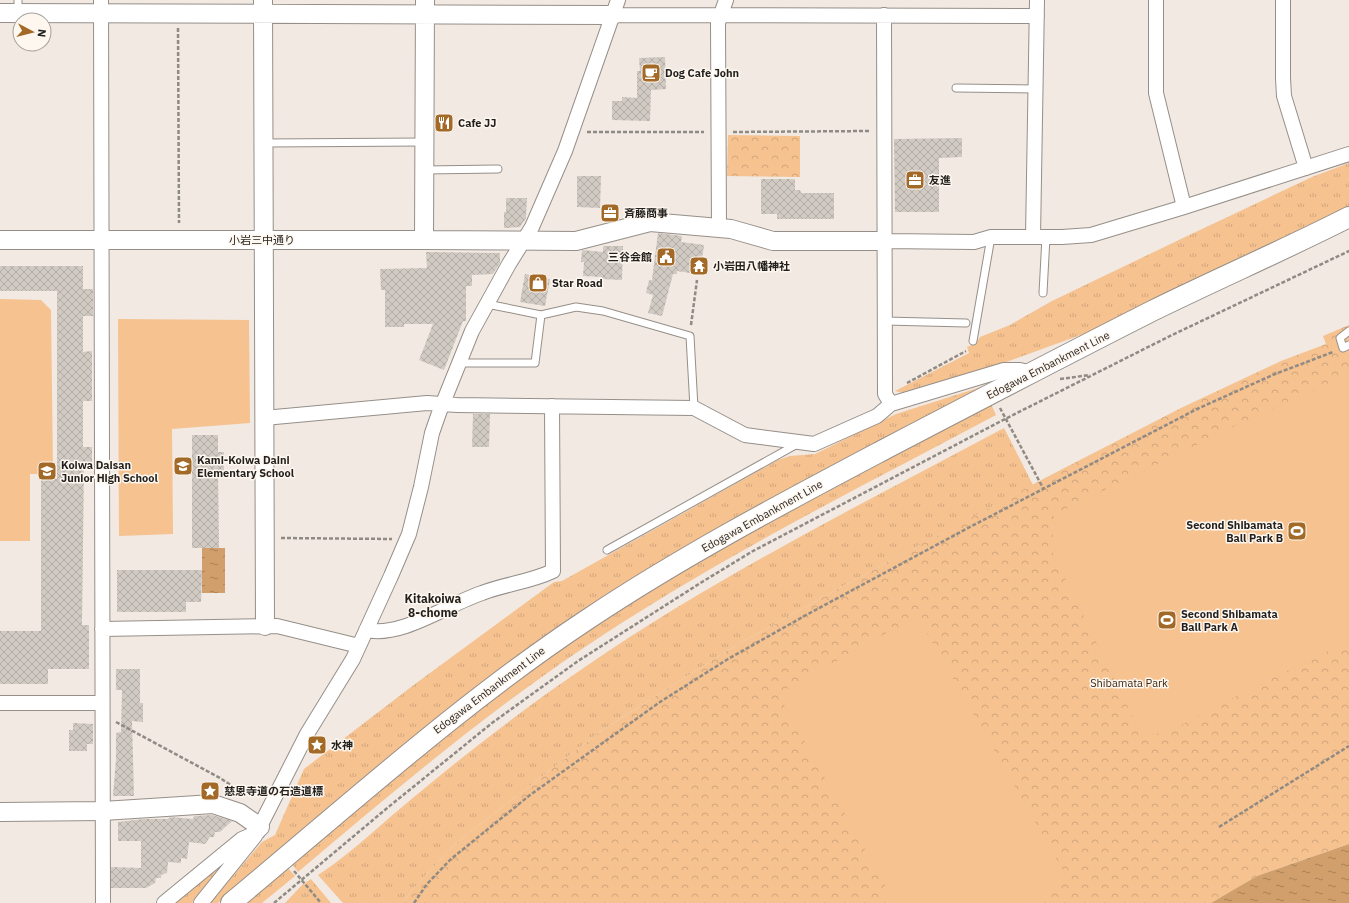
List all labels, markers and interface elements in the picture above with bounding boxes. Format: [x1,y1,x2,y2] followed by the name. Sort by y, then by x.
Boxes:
[12,12,52,52] north arrow
[34,28,49,38] text: N
[640,62,662,84] cafe icon: Dog Cafe John
[665,66,739,80] place label: Dog Cafe John
[433,112,455,134] restaurant icon: Cafe JJ
[458,116,496,130] place label: Cafe JJ
[904,169,926,191] office icon: 友進
[929,173,951,187] place label: 友進
[599,202,621,224] office icon: 斉藤商事
[624,206,668,220] place label: 斉藤商事
[229,233,295,247] street label: 小岩三中通り
[655,246,677,268] public building icon: 三谷会館
[608,250,652,264] place label: 三谷会館
[688,255,710,277] temple icon: 小岩田八幡神社
[713,259,790,273] place label: 小岩田八幡神社
[527,272,549,294] shop icon: Star Road
[552,276,603,290] place label: Star Road
[984,328,1112,402] street label: Edogawa Embankment Line
[197,453,295,480] place label: Kami-Koiwa Daini Elementary School
[172,455,194,477] school or university icon: Kami-Koiwa Daini Elementary School
[61,458,158,485] place label: Koiwa Daisan Junior High School
[36,460,58,482] school or university icon: Koiwa Daisan Junior High School
[699,477,825,555] street label: Edogawa Embankment Line
[1186,518,1283,545] place label: Second Shibamata Ball Park B
[1286,520,1308,542] sports icon: Second Shibamata Ball Park B
[405,591,462,620] district label: Kitakoiwa 8-chome
[1181,607,1278,634] place label: Second Shibamata Ball Park A
[1156,609,1178,631] sports icon: Second Shibamata Ball Park A
[430,643,548,737] street label: Edogawa Embankment Line
[1090,676,1168,690] park label: Shibamata Park
[306,734,328,756] place icon: 水神
[331,738,353,752] place label: 水神
[199,780,221,802] place icon: 慈恩寺道の石造道標
[224,784,323,798] place label: 慈恩寺道の石造道標

